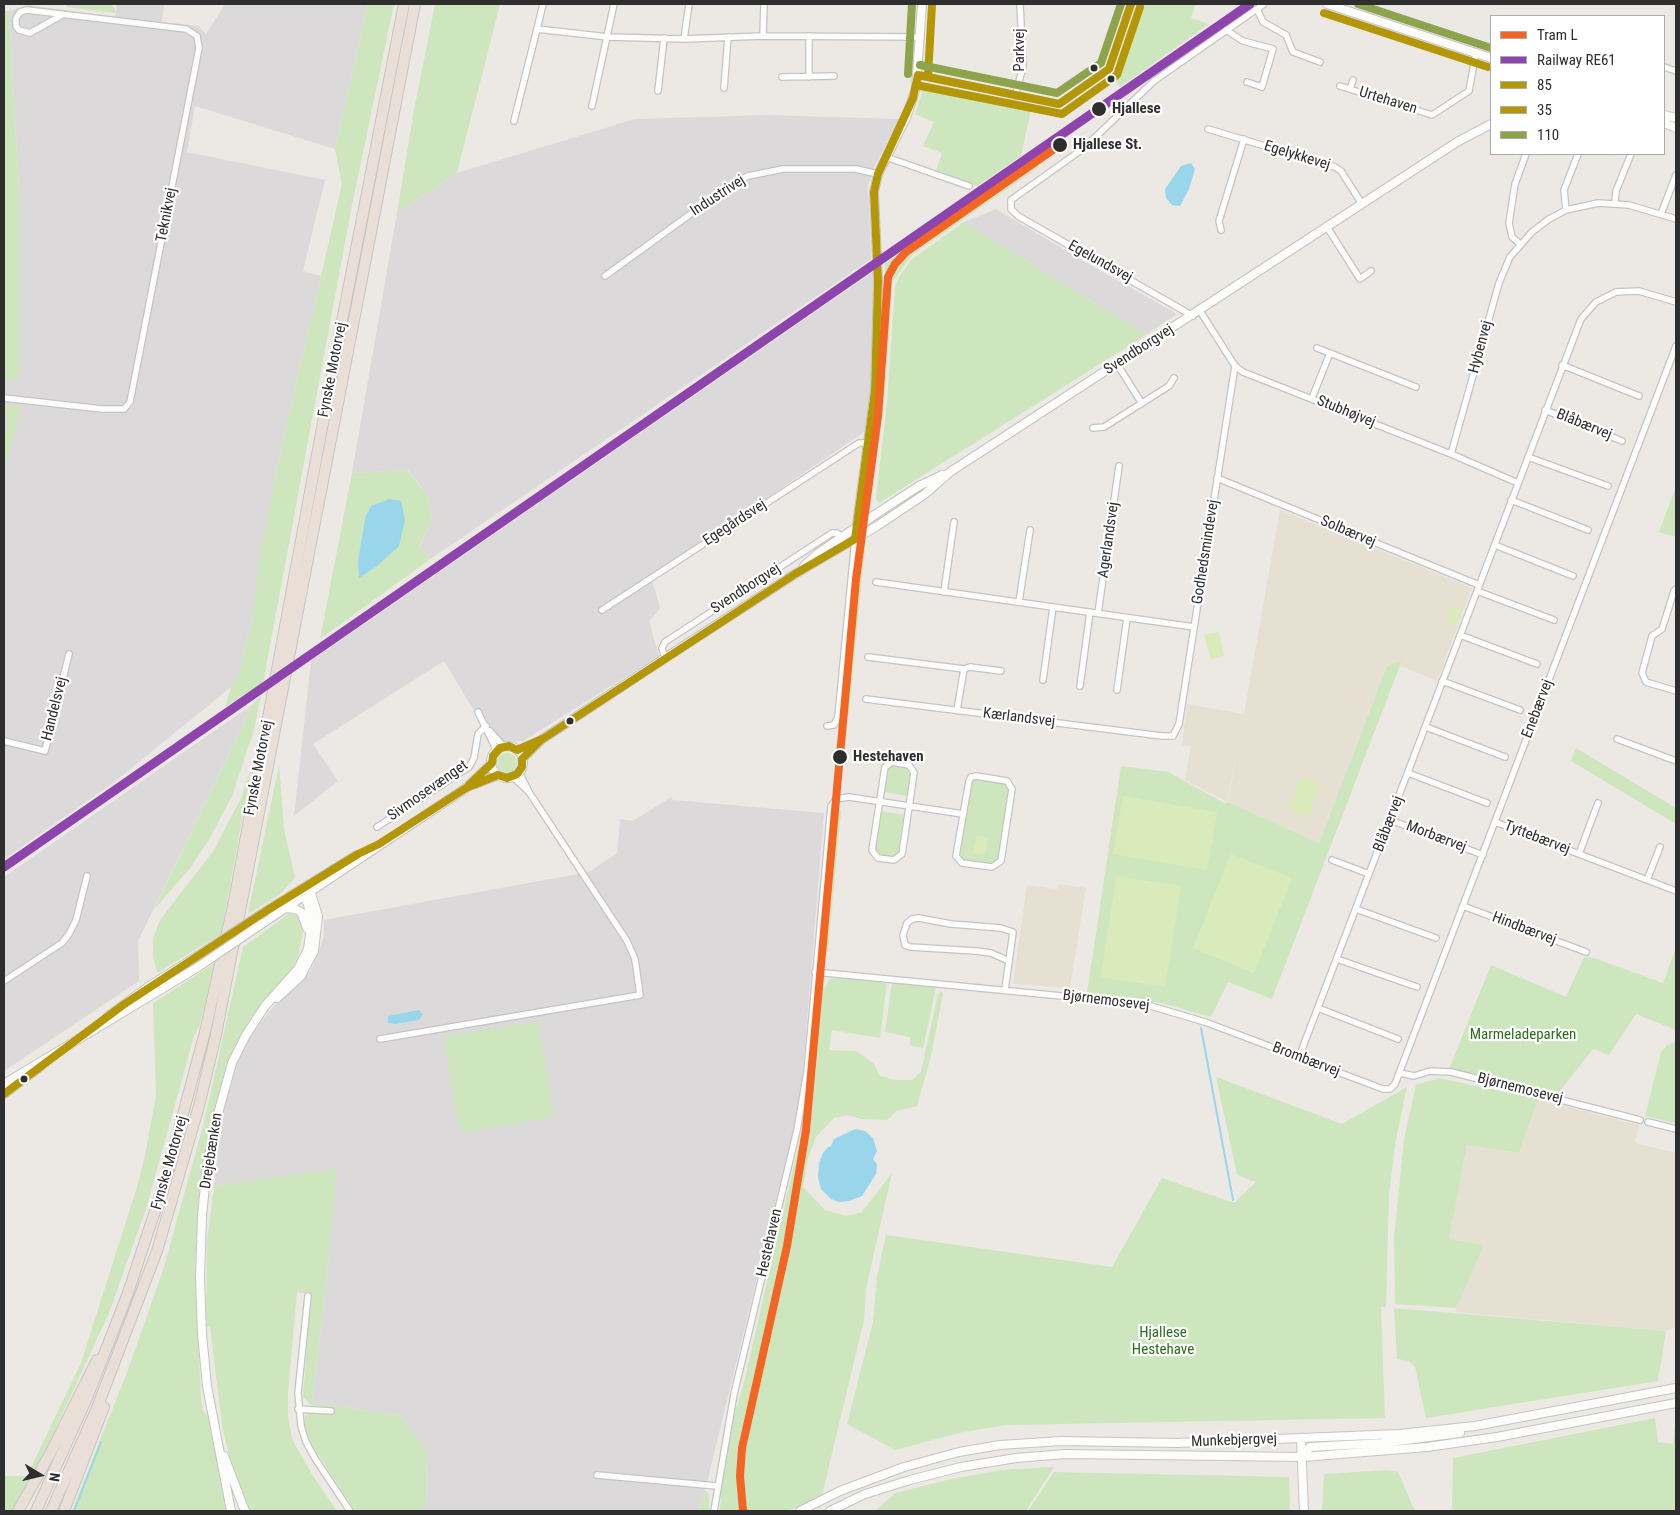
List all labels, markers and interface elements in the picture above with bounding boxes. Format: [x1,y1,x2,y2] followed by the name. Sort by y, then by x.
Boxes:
[1490,15,1665,155] legend
[1537,26,1578,44] text: Tram L
[1011,28,1029,72] street label: Parkvej
[1537,51,1616,69] text: Railway RE61
[1089,63,1099,73] unlabelled marker
[1106,74,1116,84] unlabelled marker
[1537,76,1552,94] text: 85
[1357,84,1419,118] street label: Urtehaven
[1090,100,1108,118] marker: Hjallese
[1112,100,1161,118] place label: Hjallese
[1537,101,1552,119] text: 35
[1537,126,1559,144] text: 110
[1051,136,1069,154] marker: Hjallese St.
[1073,136,1142,154] place label: Hjallese St.
[1262,137,1332,175] street label: Egelykkevej
[687,172,749,220] street label: Industrivej
[153,186,181,244] street label: Teknikvej
[1065,237,1135,287] street label: Egelundsvej
[1465,319,1497,375] street label: Hybenvej
[315,321,351,419] street label: Fynske Motorvej
[1101,321,1177,379] street label: Svendborgvej
[1314,392,1378,432] street label: Stubhøjvej
[1553,406,1615,444] street label: Blåbærvej
[700,496,770,550] street label: Egegårdsvej
[1189,498,1223,606] street label: Godhedsmindevej
[1095,501,1123,579] street label: Agerlandsvej
[1318,512,1378,552] street label: Solbærvej
[708,560,784,618] street label: Svendborgvej
[38,675,72,743] street label: Handelsvej
[1519,677,1557,741] street label: Enebærvej
[982,705,1056,731] street label: Kærlandsvej
[565,716,575,726] unlabelled marker
[241,719,277,817] street label: Fynske Motorvej
[831,748,849,766] marker: Hestehaven
[853,748,924,766] place label: Hestehaven
[384,757,472,825] street label: Sivmosevænget
[1370,793,1408,855] street label: Blåbærvej
[1403,817,1469,857] street label: Morbærvej
[1501,817,1573,859] street label: Tyttebærvej
[1489,909,1559,949] street label: Hindbærvej
[1062,987,1150,1015] street label: Bjørnemosevej
[1470,1026,1576,1044] park label: Marmeladeparken
[1270,1039,1342,1081] street label: Brombærvej
[1476,1070,1564,1108] street label: Bjørnemosevej
[19,1074,29,1084] unlabelled marker
[197,1112,227,1190] street label: Drejebænken
[148,1114,192,1212] street label: Fynske Motorvej
[753,1207,787,1279] street label: Hestehaven
[1132,1324,1194,1359] park label: Hjallese Hestehave
[1191,1431,1277,1451] street label: Munkebjergvej
[15,1450,65,1500] north arrow
[46,1472,63,1483] text: N

